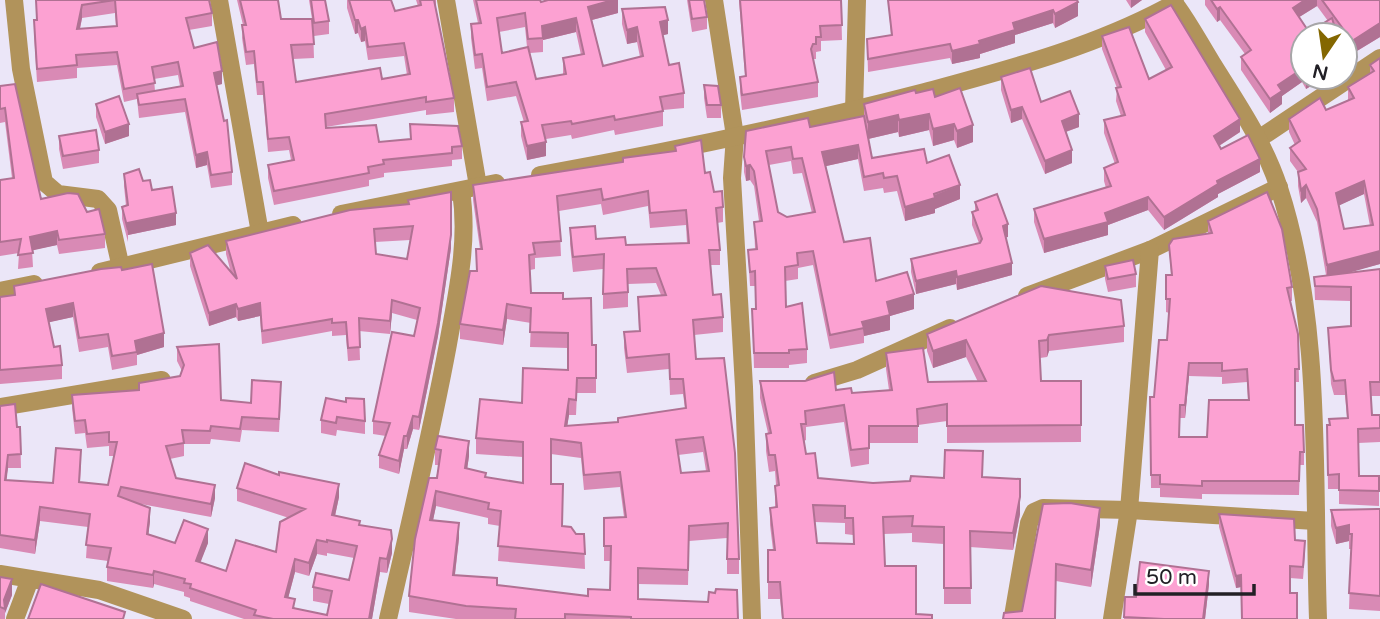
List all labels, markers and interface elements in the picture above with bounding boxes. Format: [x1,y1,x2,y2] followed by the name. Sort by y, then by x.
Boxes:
[1289,21,1359,91] north arrow
[1310,59,1330,84] text: N
[1135,552,1254,596] scale bar
[1146,565,1197,590] text: 50 m

